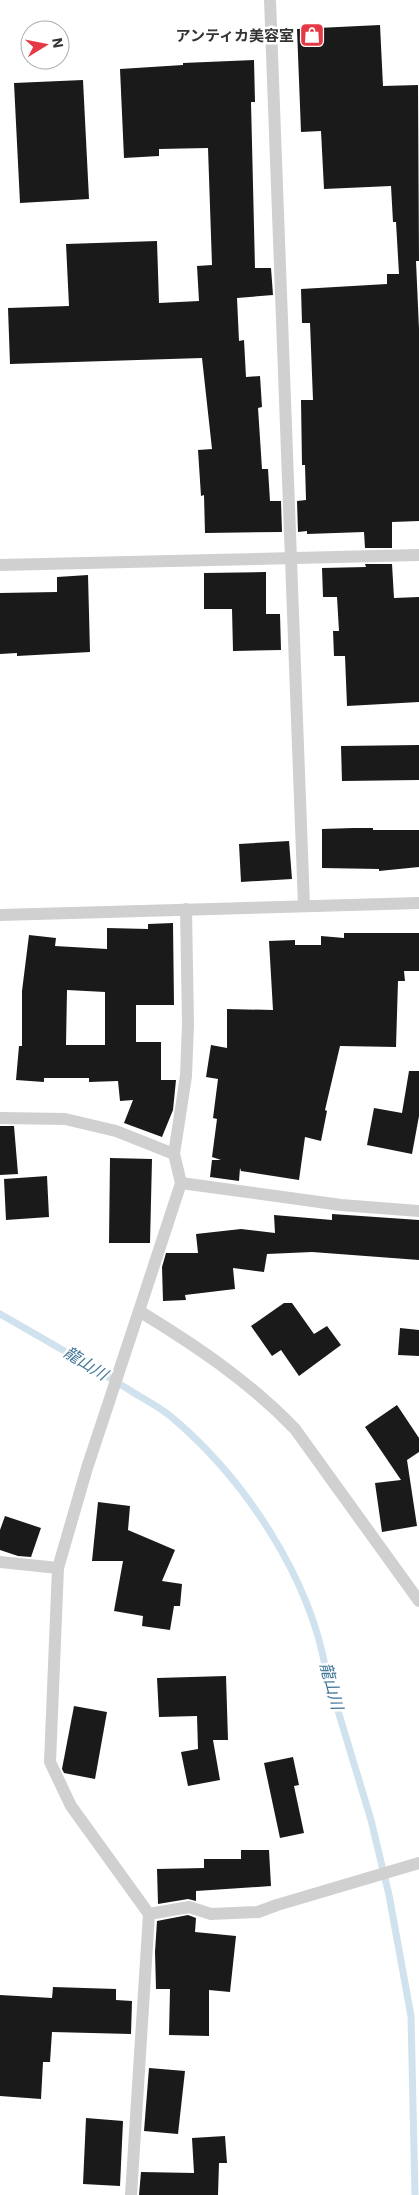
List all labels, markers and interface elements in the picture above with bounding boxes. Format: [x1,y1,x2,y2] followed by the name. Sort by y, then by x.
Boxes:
[20,20,70,70] north arrow
[299,22,325,48] shop icon: アンティカ美容室
[175,26,294,45] place label: アンティカ美容室
[48,36,68,49] text: N
[60,1342,113,1385] water label: 龍山川
[316,1660,348,1714] water label: 龍山川

